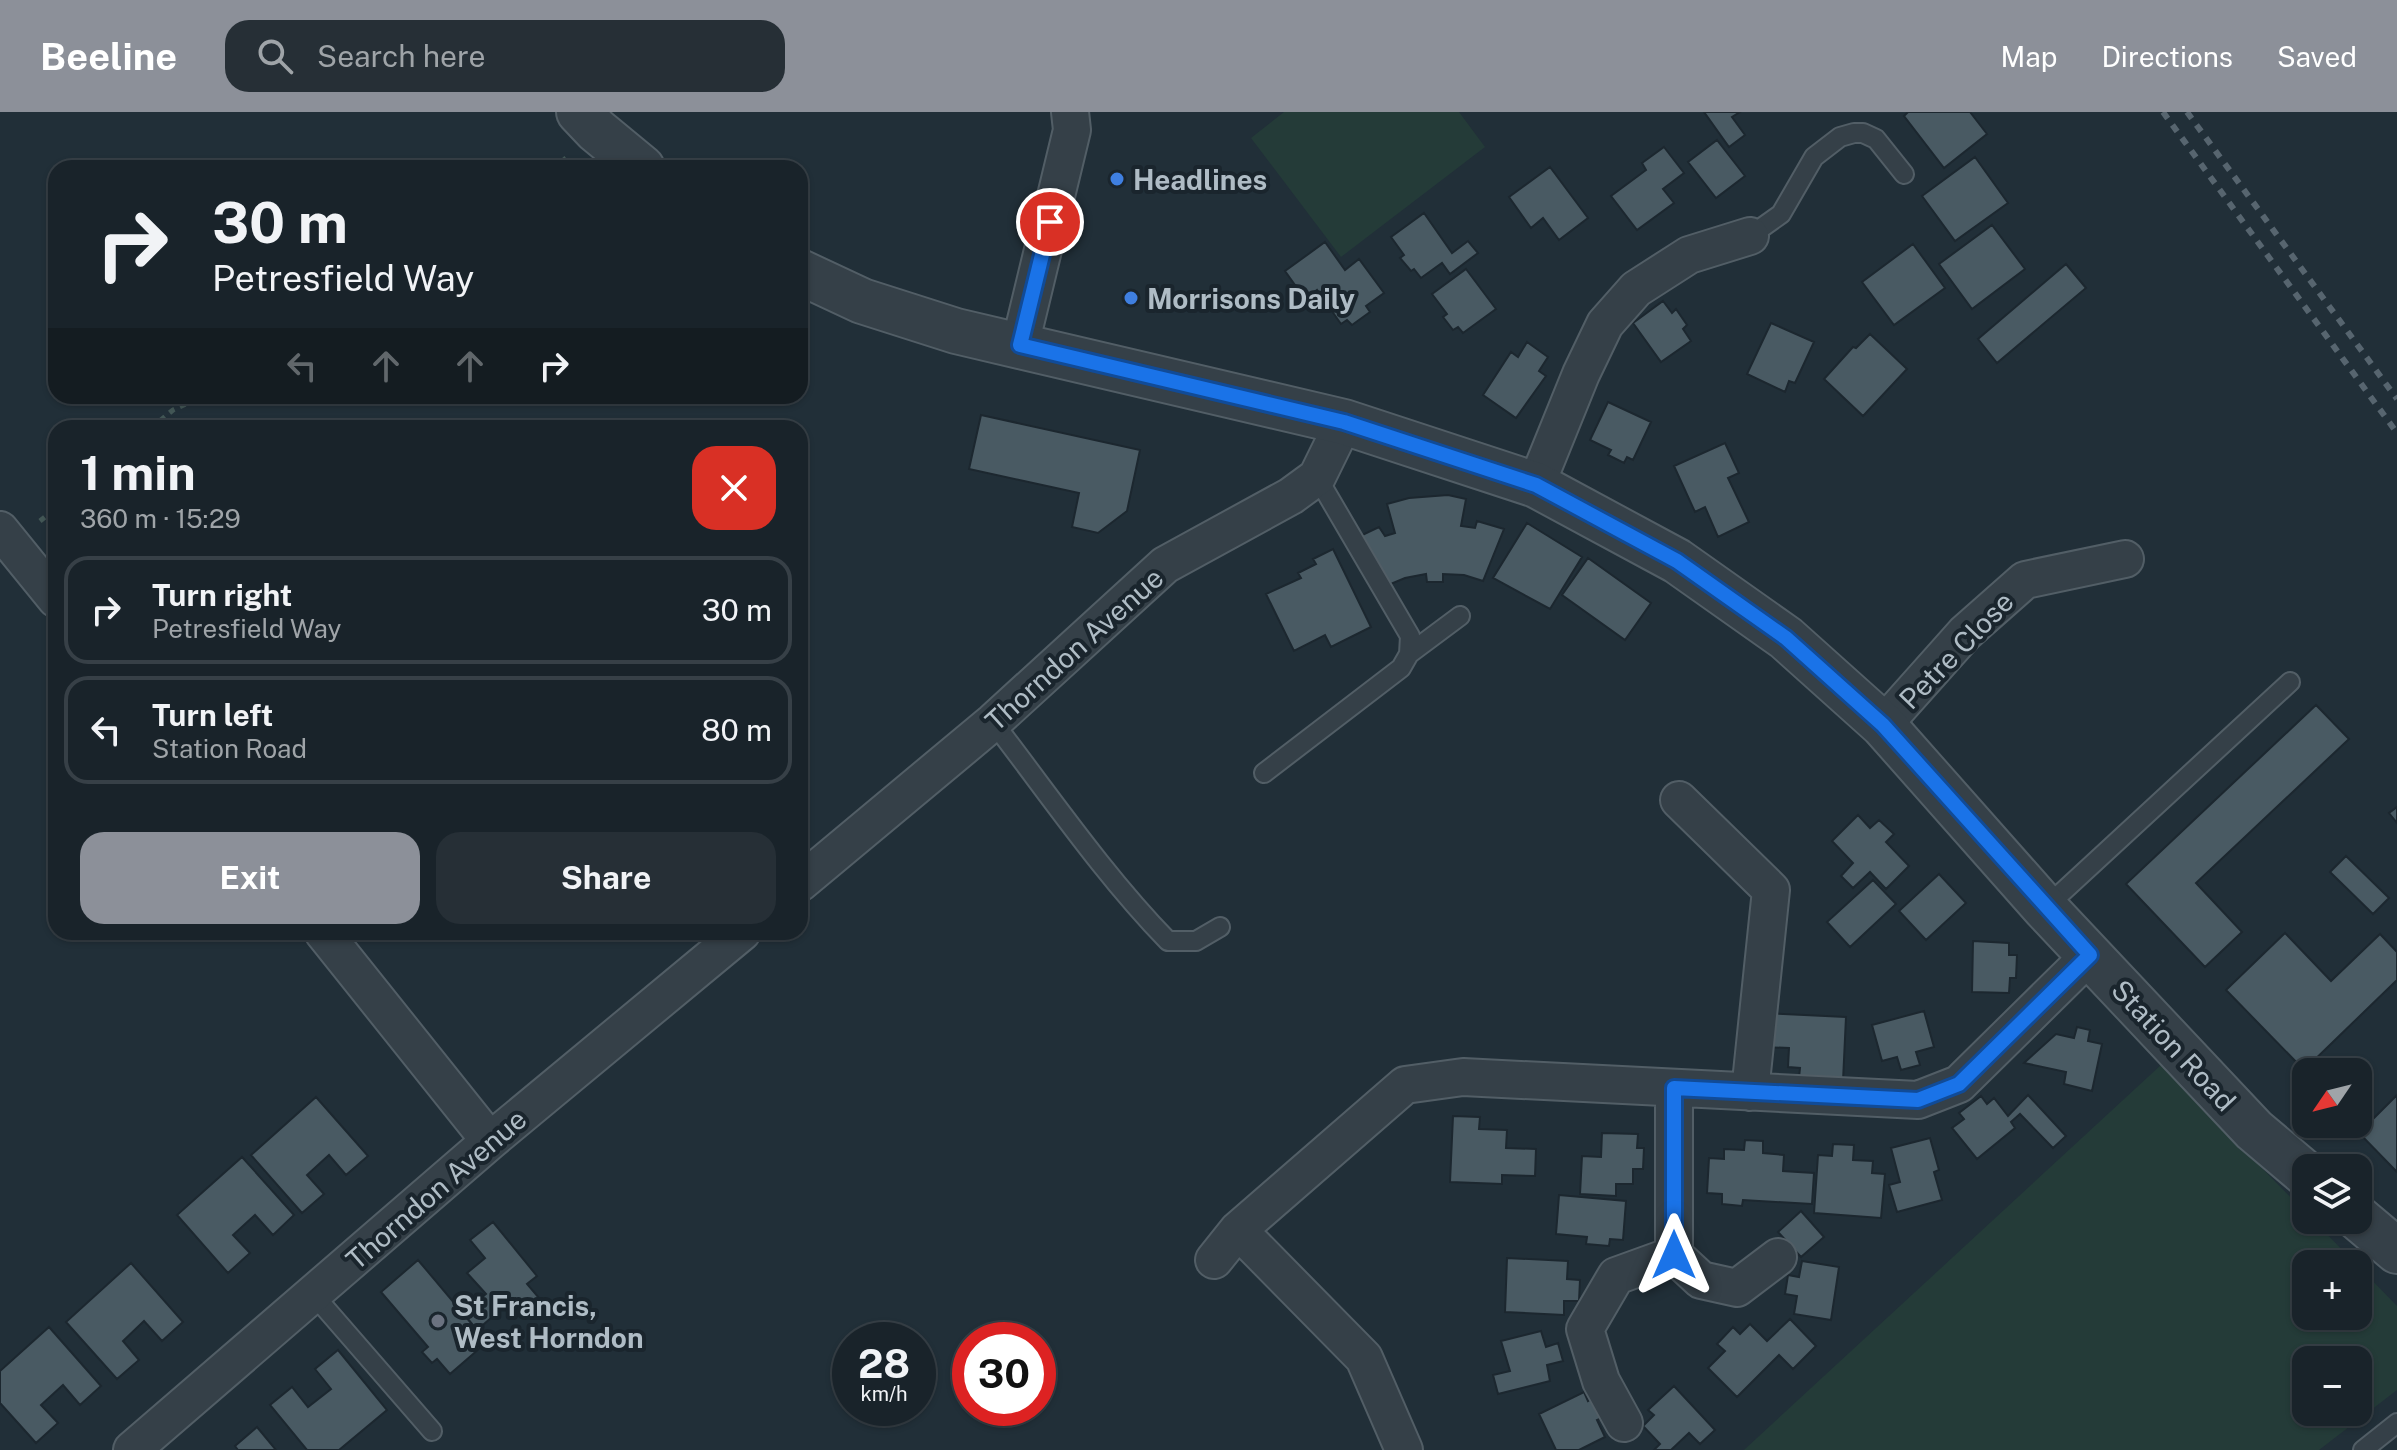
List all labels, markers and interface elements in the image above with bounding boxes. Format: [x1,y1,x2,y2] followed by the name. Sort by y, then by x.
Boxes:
[225,20,785,92] search box
[40,34,177,79] text: Beeline
[253,34,297,78] icon: search
[317,38,486,74] text: Search here
[2001,40,2057,73] text: Map
[2101,40,2233,73] text: Directions
[2277,40,2357,73] text: Saved
[1133,163,1267,196] place label: Headlines
[1108,170,1126,188] marker: Headlines
[1016,188,1084,256] pin
[212,190,348,256] text: 30 m
[80,192,184,296] icon: right
[1028,200,1072,244] icon: arrive
[212,257,474,299] text: Petresfield Way
[1147,282,1355,315] place label: Morrisons Daily
[1122,289,1140,307] marker: Morrisons Daily
[280,344,324,388] icon: left
[364,344,408,388] icon: ahead
[448,344,492,388] icon: ahead
[532,344,576,388] icon: right
[80,444,196,501] text: 1 min
[692,446,776,530] button: close
[80,503,241,534] text: 360 m · 15:29
[978,561,1170,737] street label: Thorndon Avenue
[152,577,292,613] text: Turn right
[1892,585,2020,715] street label: Petre Close
[84,588,128,632] icon: right
[702,592,772,628] text: 30 m
[152,613,341,644] text: Petresfield Way
[152,697,273,733] text: Turn left
[84,708,128,752] icon: left
[701,712,772,748] text: 80 m
[152,733,307,764] text: Station Road
[80,832,420,924] button: Exit
[436,832,776,924] button: Share
[2105,973,2243,1117] street label: Station Road
[2292,1058,2372,1138] north arrow
[2292,1058,2372,1426] map controls
[339,1102,533,1276] street label: Thorndon Avenue
[2292,1154,2372,1234] button: layers
[1632,1213,1716,1297] position arrow
[2292,1250,2372,1330] button: +
[454,1289,644,1354] place label: St Francis, West Horndon
[429,1312,447,1330] marker: St Francis, West Horndon
[952,1322,1056,1426] speed limit sign: 30
[858,1340,910,1387] text: 28
[2292,1346,2372,1426] button: −
[860,1382,908,1406] text: km/h

